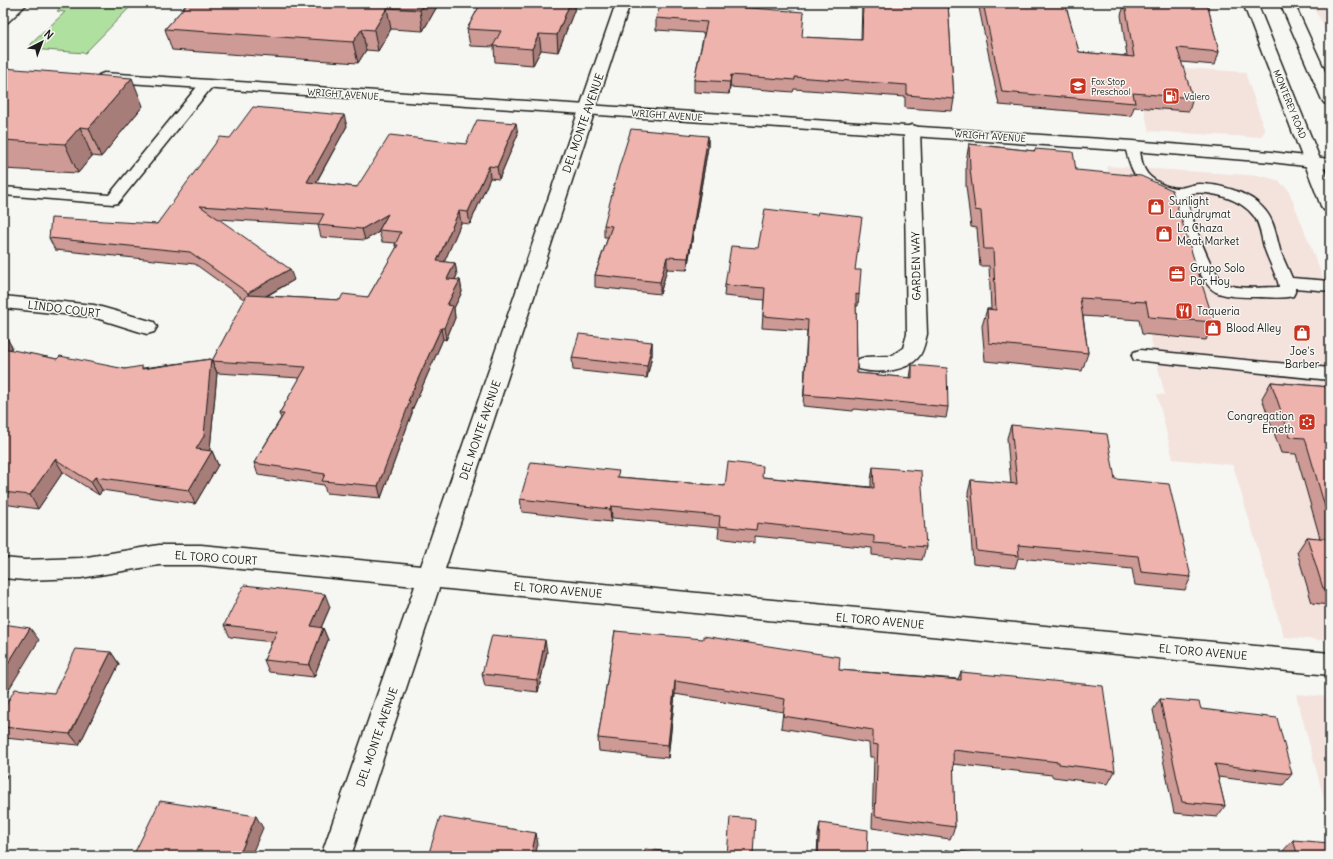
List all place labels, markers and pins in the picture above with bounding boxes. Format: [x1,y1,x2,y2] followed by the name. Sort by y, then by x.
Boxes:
[1068,76,1088,96] school or university icon: Fox Stop Preschool
[1091,76,1131,97] place label: Fox Stop Preschool
[1161,86,1181,106] fuel station icon: Valero
[1184,91,1210,102] place label: Valero
[1169,194,1231,221] place label: Sunlight Laundrymat
[1146,197,1166,217] shop icon: Sunlight Laundrymat
[1177,221,1239,248] place label: La Chaza Meat Market
[1154,224,1174,244] shop icon: La Chaza Meat Market
[1190,261,1245,288] place label: Grupo Solo Por Hoy
[1167,264,1187,284] office icon: Grupo Solo Por Hoy
[1174,301,1194,321] restaurant icon: Taqueria
[1197,304,1240,318] place label: Taqueria
[1203,318,1223,338] shop icon: Blood Alley
[1226,321,1281,335] place label: Blood Alley
[1292,323,1312,343] shop icon: Joe's Barber
[1285,344,1320,371] place label: Joe's Barber
[1227,409,1294,436] place label: Congregation Emeth
[1297,412,1317,432] synagogue icon: Congregation Emeth

